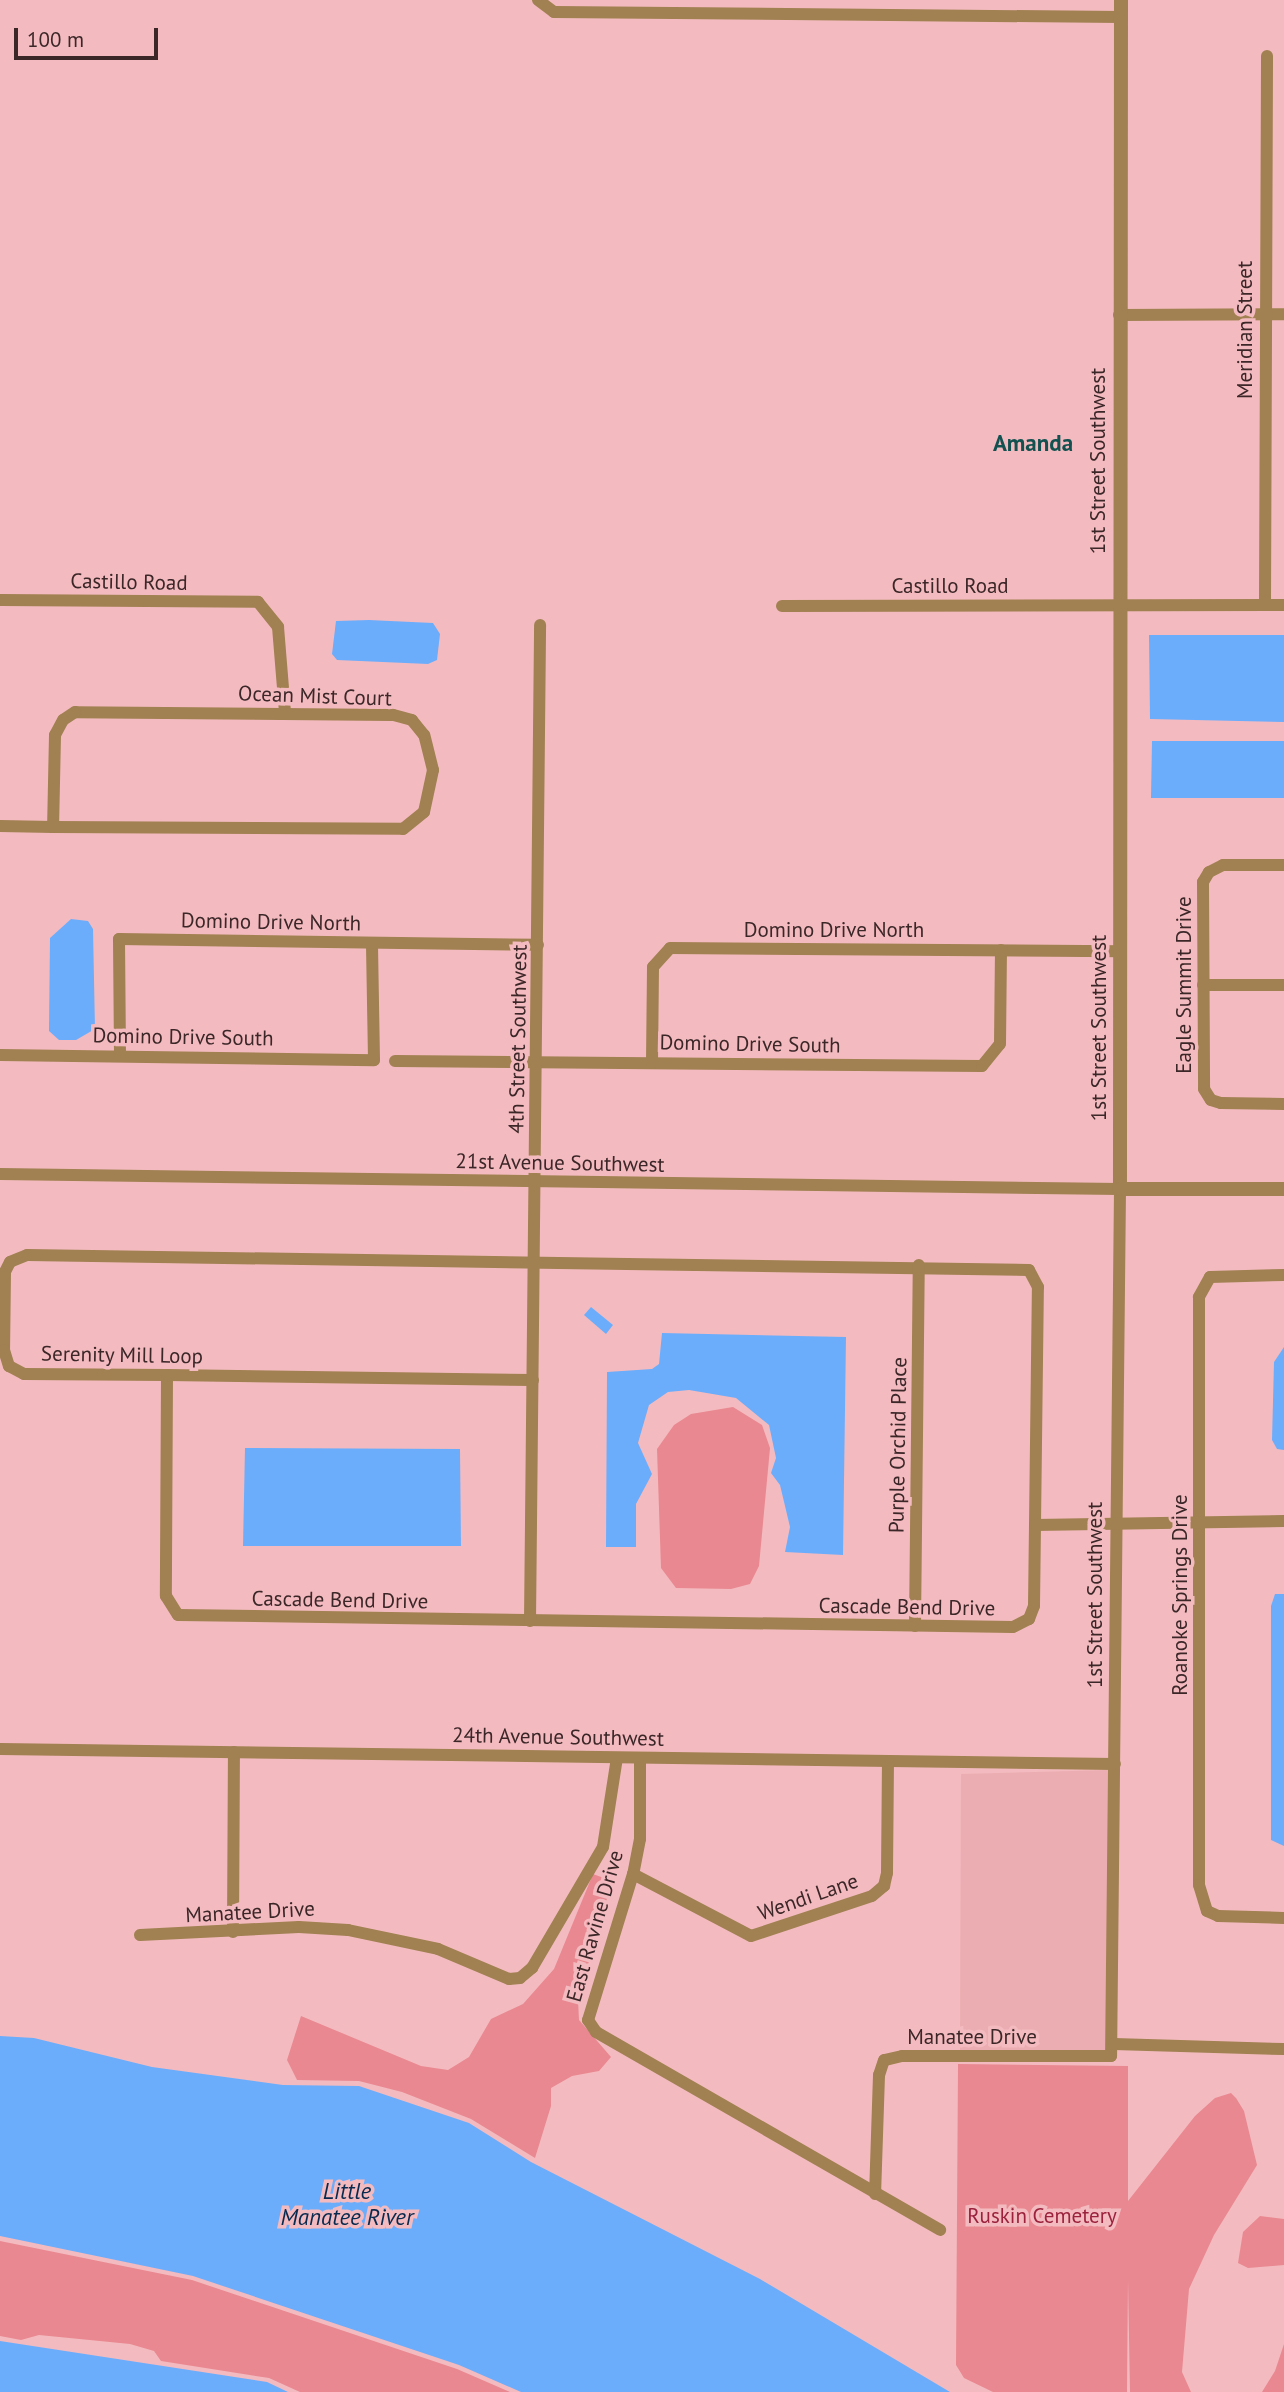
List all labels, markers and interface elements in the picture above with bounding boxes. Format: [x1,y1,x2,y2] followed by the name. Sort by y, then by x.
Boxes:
[18,14,161,58] scale bar
[27,26,84,53] text: 100 m
[1232,261,1258,399] street label: Meridian Street
[1085,368,1111,554] street label: 1st Street Southwest
[993,429,1073,457] district label: Amanda
[70,568,188,596] street label: Castillo Road
[891,573,1009,599] street label: Castillo Road
[238,681,392,711] street label: Ocean Mist Court
[1171,896,1197,1074] street label: Eagle Summit Drive
[181,908,361,936] street label: Domino Drive North
[744,917,924,943] street label: Domino Drive North
[1086,935,1112,1121] street label: 1st Street Southwest
[504,944,532,1134] street label: 4th Street Southwest
[92,1023,274,1051] street label: Domino Drive South
[659,1030,841,1058] street label: Domino Drive South
[455,1149,665,1177] street label: 21st Avenue Southwest
[40,1341,204,1369] street label: Serenity Mill Loop
[884,1357,912,1533] street label: Purple Orchid Place
[1167,1494,1193,1696] street label: Roanoke Springs Drive
[1082,1502,1108,1688] street label: 1st Street Southwest
[251,1586,429,1614] street label: Cascade Bend Drive
[818,1593,996,1621] street label: Cascade Bend Drive
[452,1723,664,1751] street label: 24th Avenue Southwest
[561,1847,629,2005] street label: East Ravine Drive
[755,1868,861,1926] street label: Wendi Lane
[185,1896,315,1928] street label: Manatee Drive
[907,2024,1037,2050] street label: Manatee Drive
[280,2177,414,2231] water label: Little Manatee River
[967,2203,1117,2229] park label: Ruskin Cemetery

